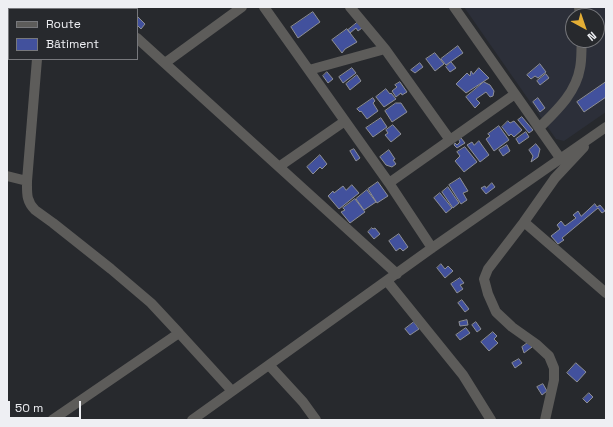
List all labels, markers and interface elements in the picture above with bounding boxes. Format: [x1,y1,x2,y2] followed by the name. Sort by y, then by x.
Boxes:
[8,8,138,60] legend
[565,8,605,48] north arrow
[46,16,81,32] text: Route
[585,29,599,44] text: N
[46,36,99,52] text: Bâtiment
[10,393,83,419] scale bar
[15,400,43,416] text: 50 m

